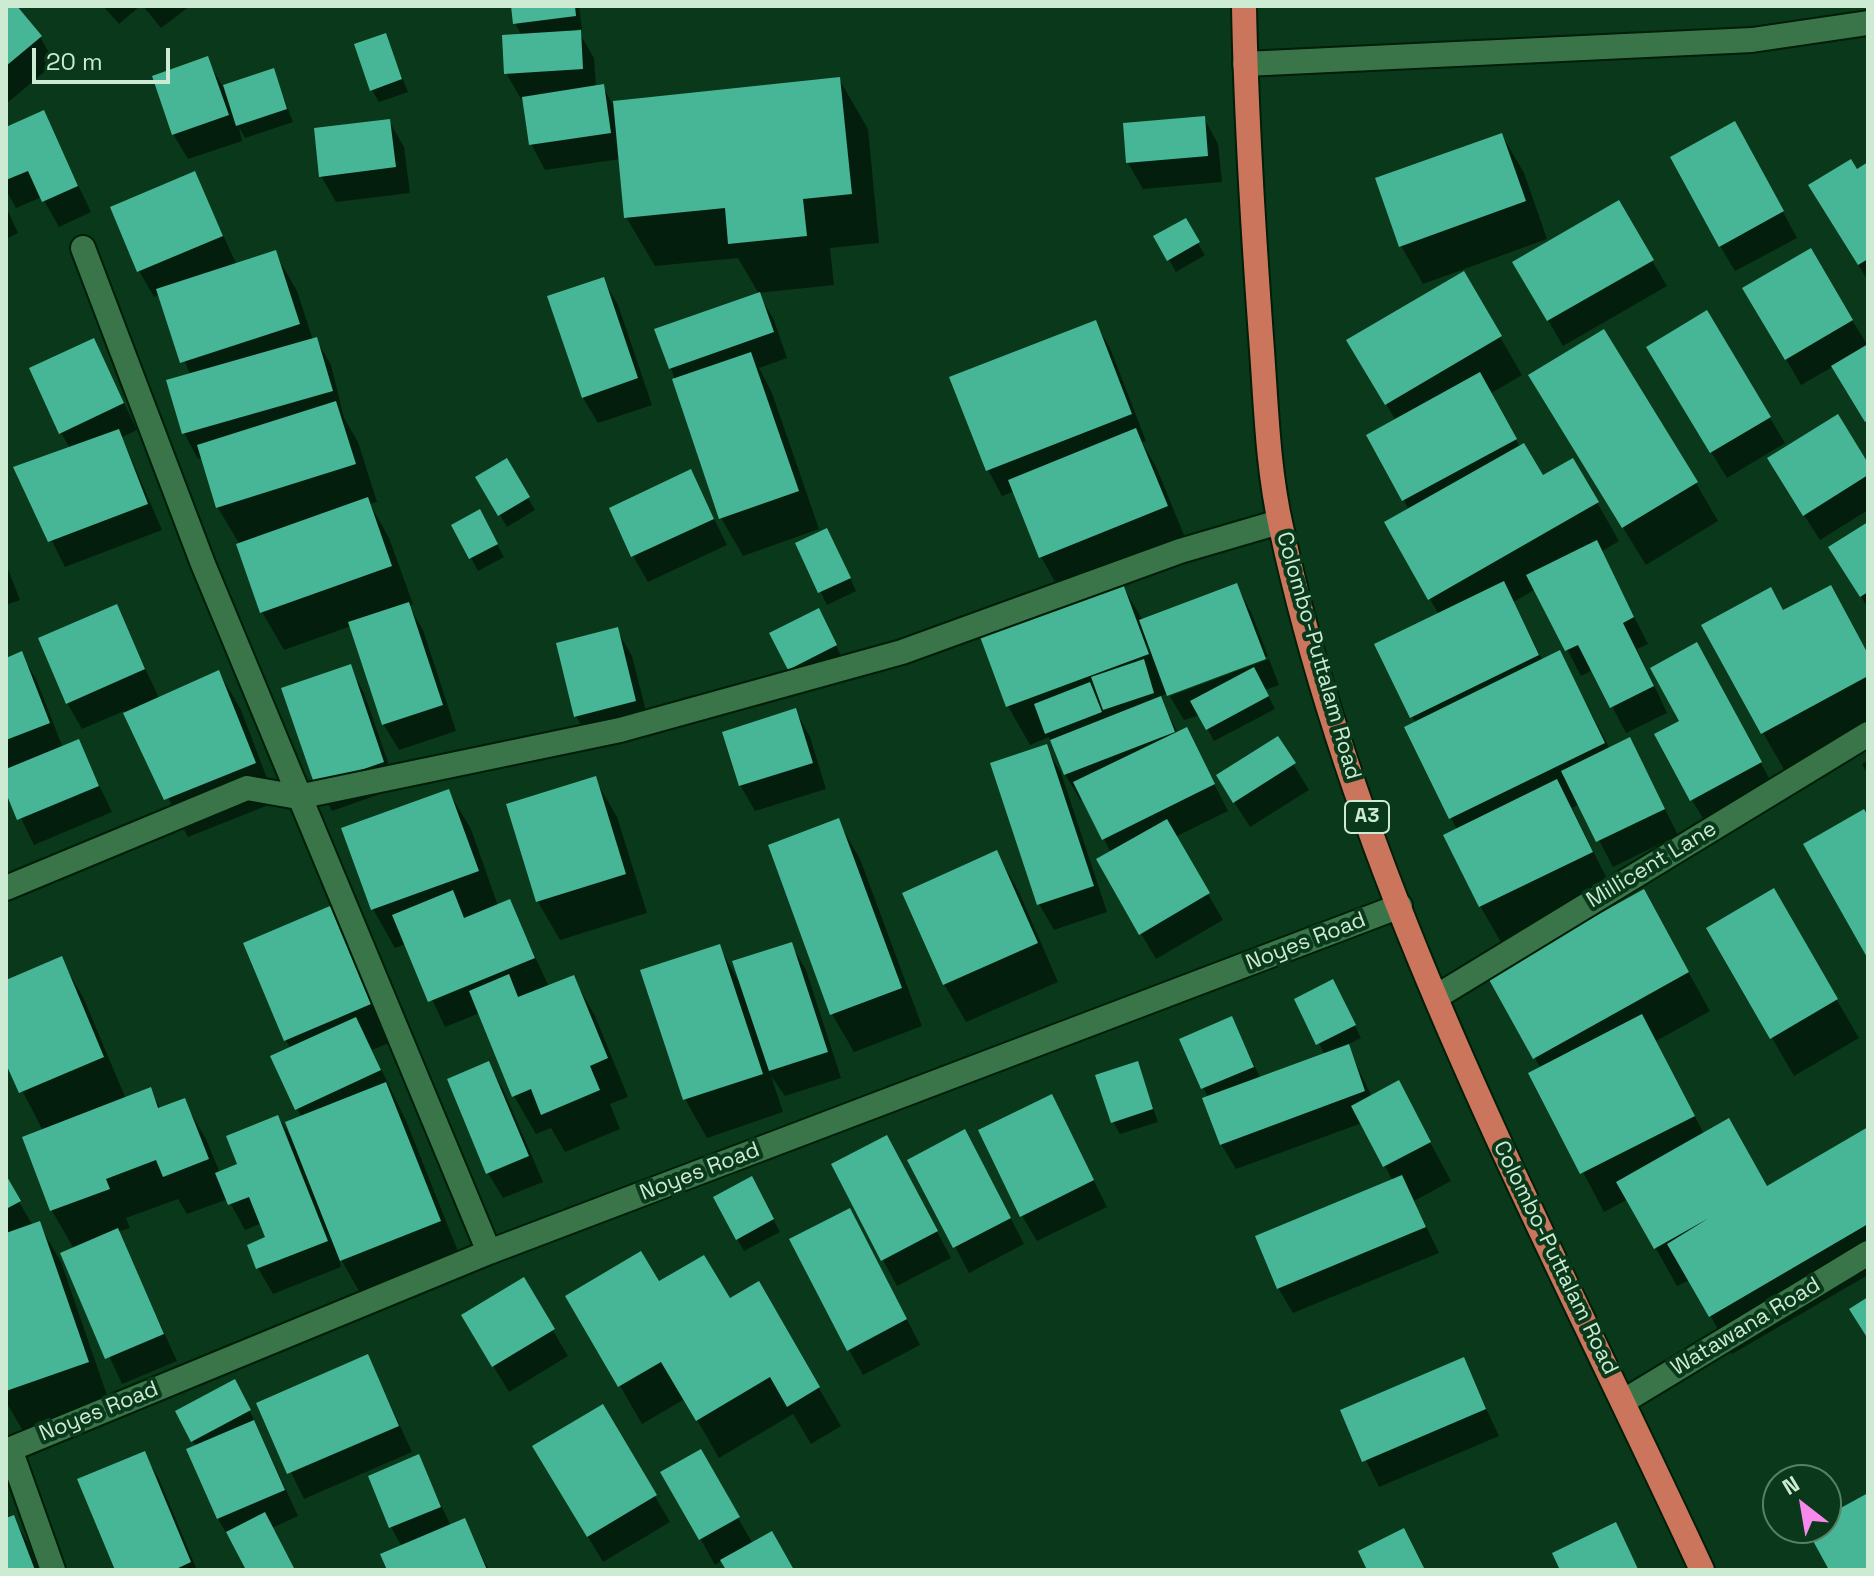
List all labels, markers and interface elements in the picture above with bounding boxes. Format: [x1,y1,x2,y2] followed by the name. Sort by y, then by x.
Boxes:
[36,32,174,82] scale bar
[46,46,103,77] text: 20 m
[1270,529,1366,783] street label: Colombo-Puttalam Road
[1345,801,1389,833] road number: A3
[1582,816,1722,914] street label: Millicent Lane
[1242,907,1370,977] street label: Noyes Road
[636,1137,764,1207] street label: Noyes Road
[1487,1137,1623,1379] street label: Colombo-Puttalam Road
[1667,1272,1825,1382] street label: Watawana Road
[36,1376,162,1448] street label: Noyes Road
[1762,1464,1842,1544] north arrow
[1777,1469,1804,1501] text: N

